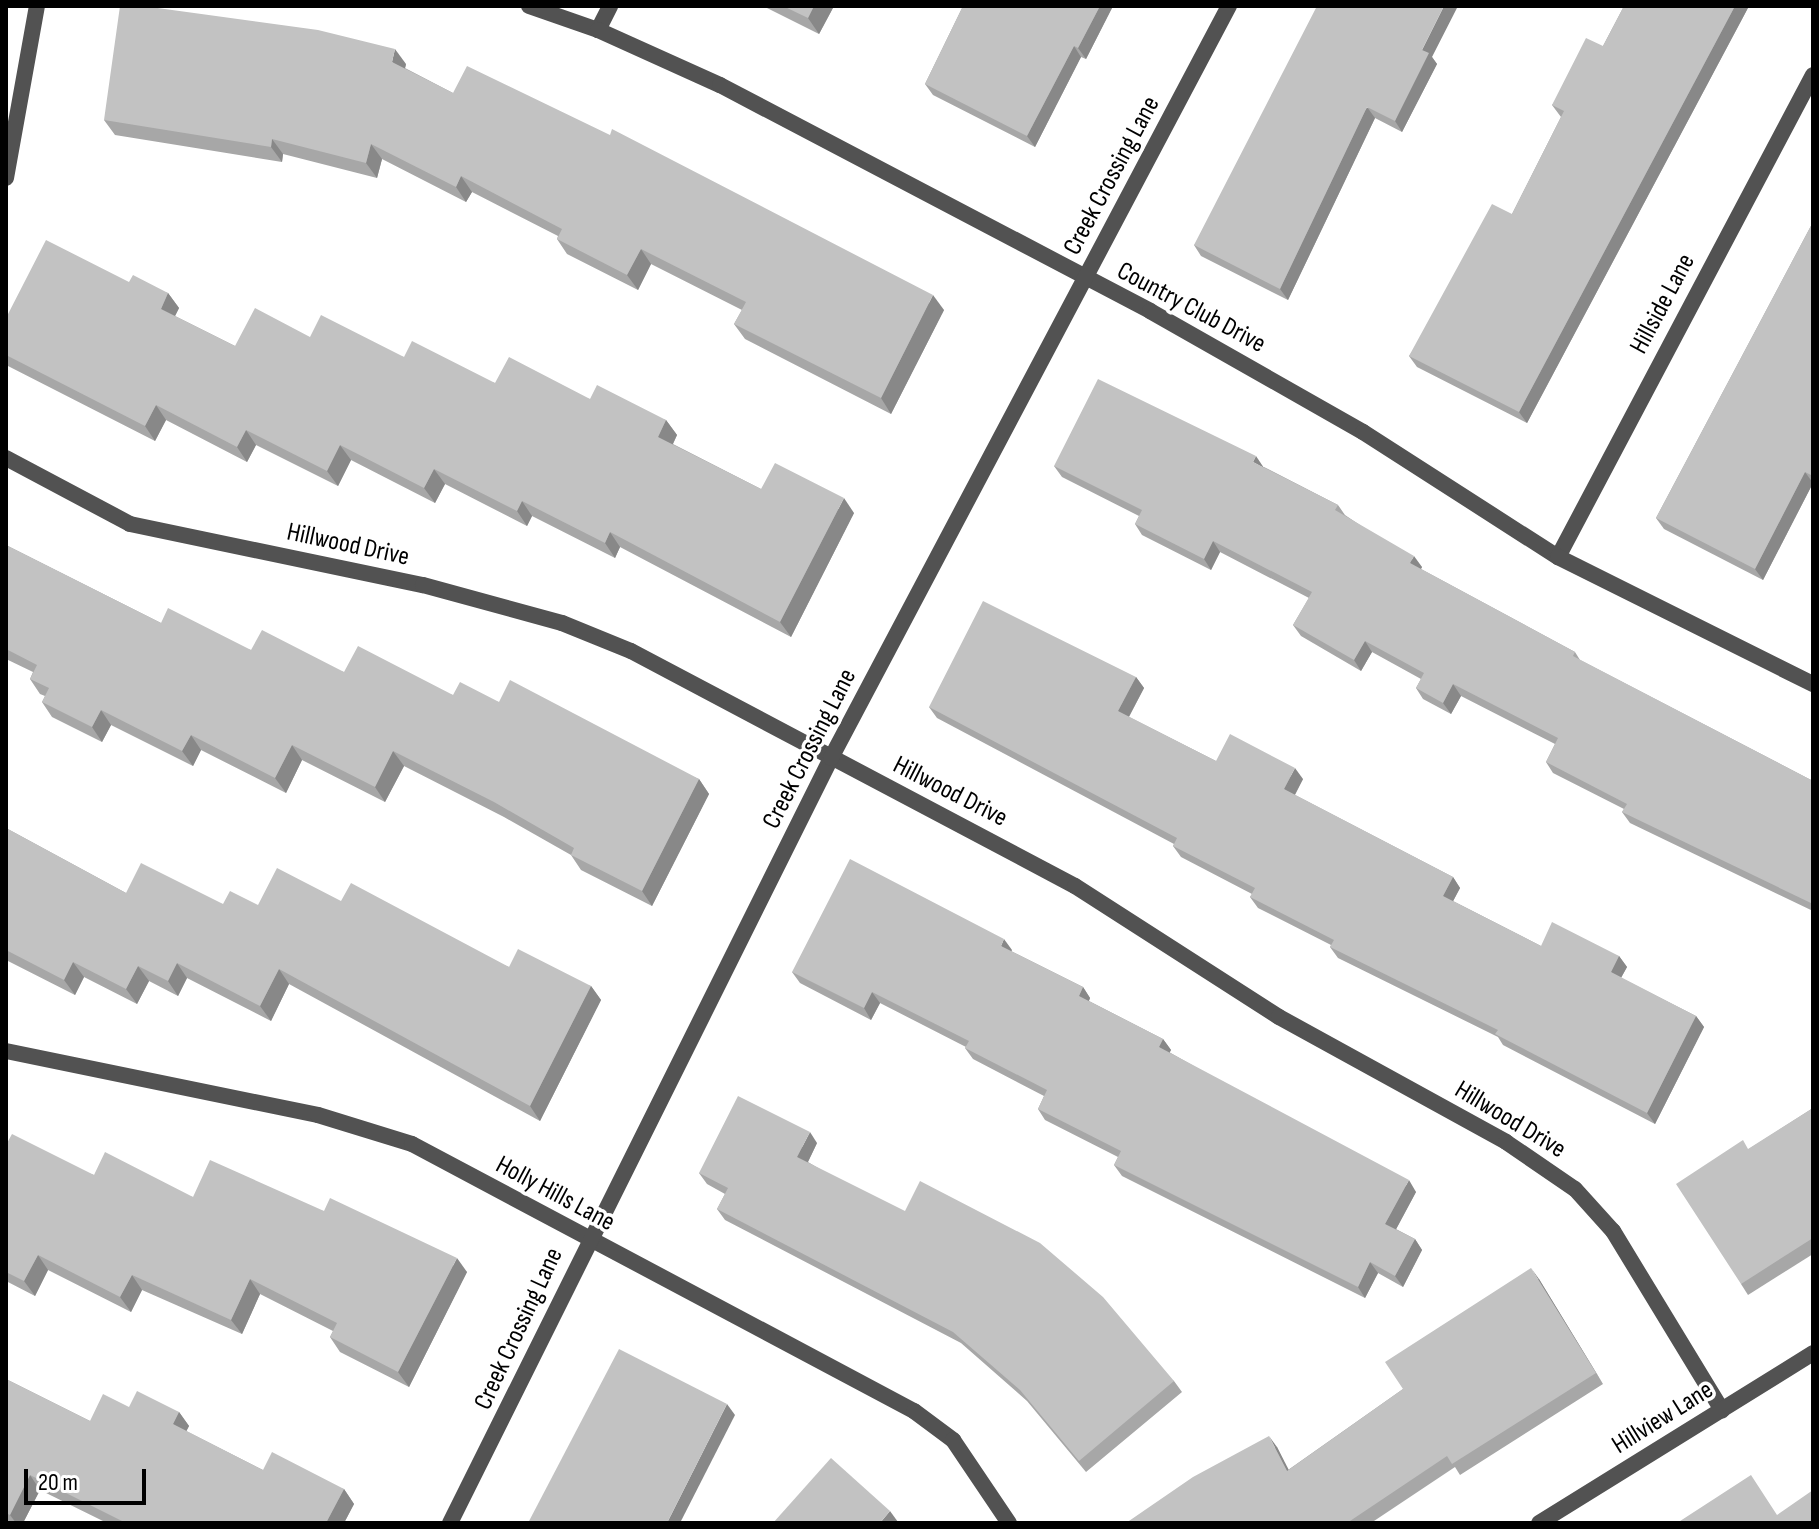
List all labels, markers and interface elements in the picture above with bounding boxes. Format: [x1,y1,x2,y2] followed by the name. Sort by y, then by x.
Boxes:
[1057,91,1167,261] street label: Creek Crossing Lane
[1624,249,1702,359] street label: Hillside Lane
[1111,256,1271,360] street label: Country Club Drive
[284,517,412,573] street label: Hillwood Drive
[756,664,864,834] street label: Creek Crossing Lane
[888,750,1012,834] street label: Hillwood Drive
[1449,1075,1571,1165] street label: Hillwood Drive
[490,1150,620,1238] street label: Holly Hills Lane
[468,1243,570,1415] street label: Creek Crossing Lane
[1607,1375,1719,1461] street label: Hillview Lane
[28,1453,150,1503] scale bar
[38,1468,78,1497] text: 20 m

